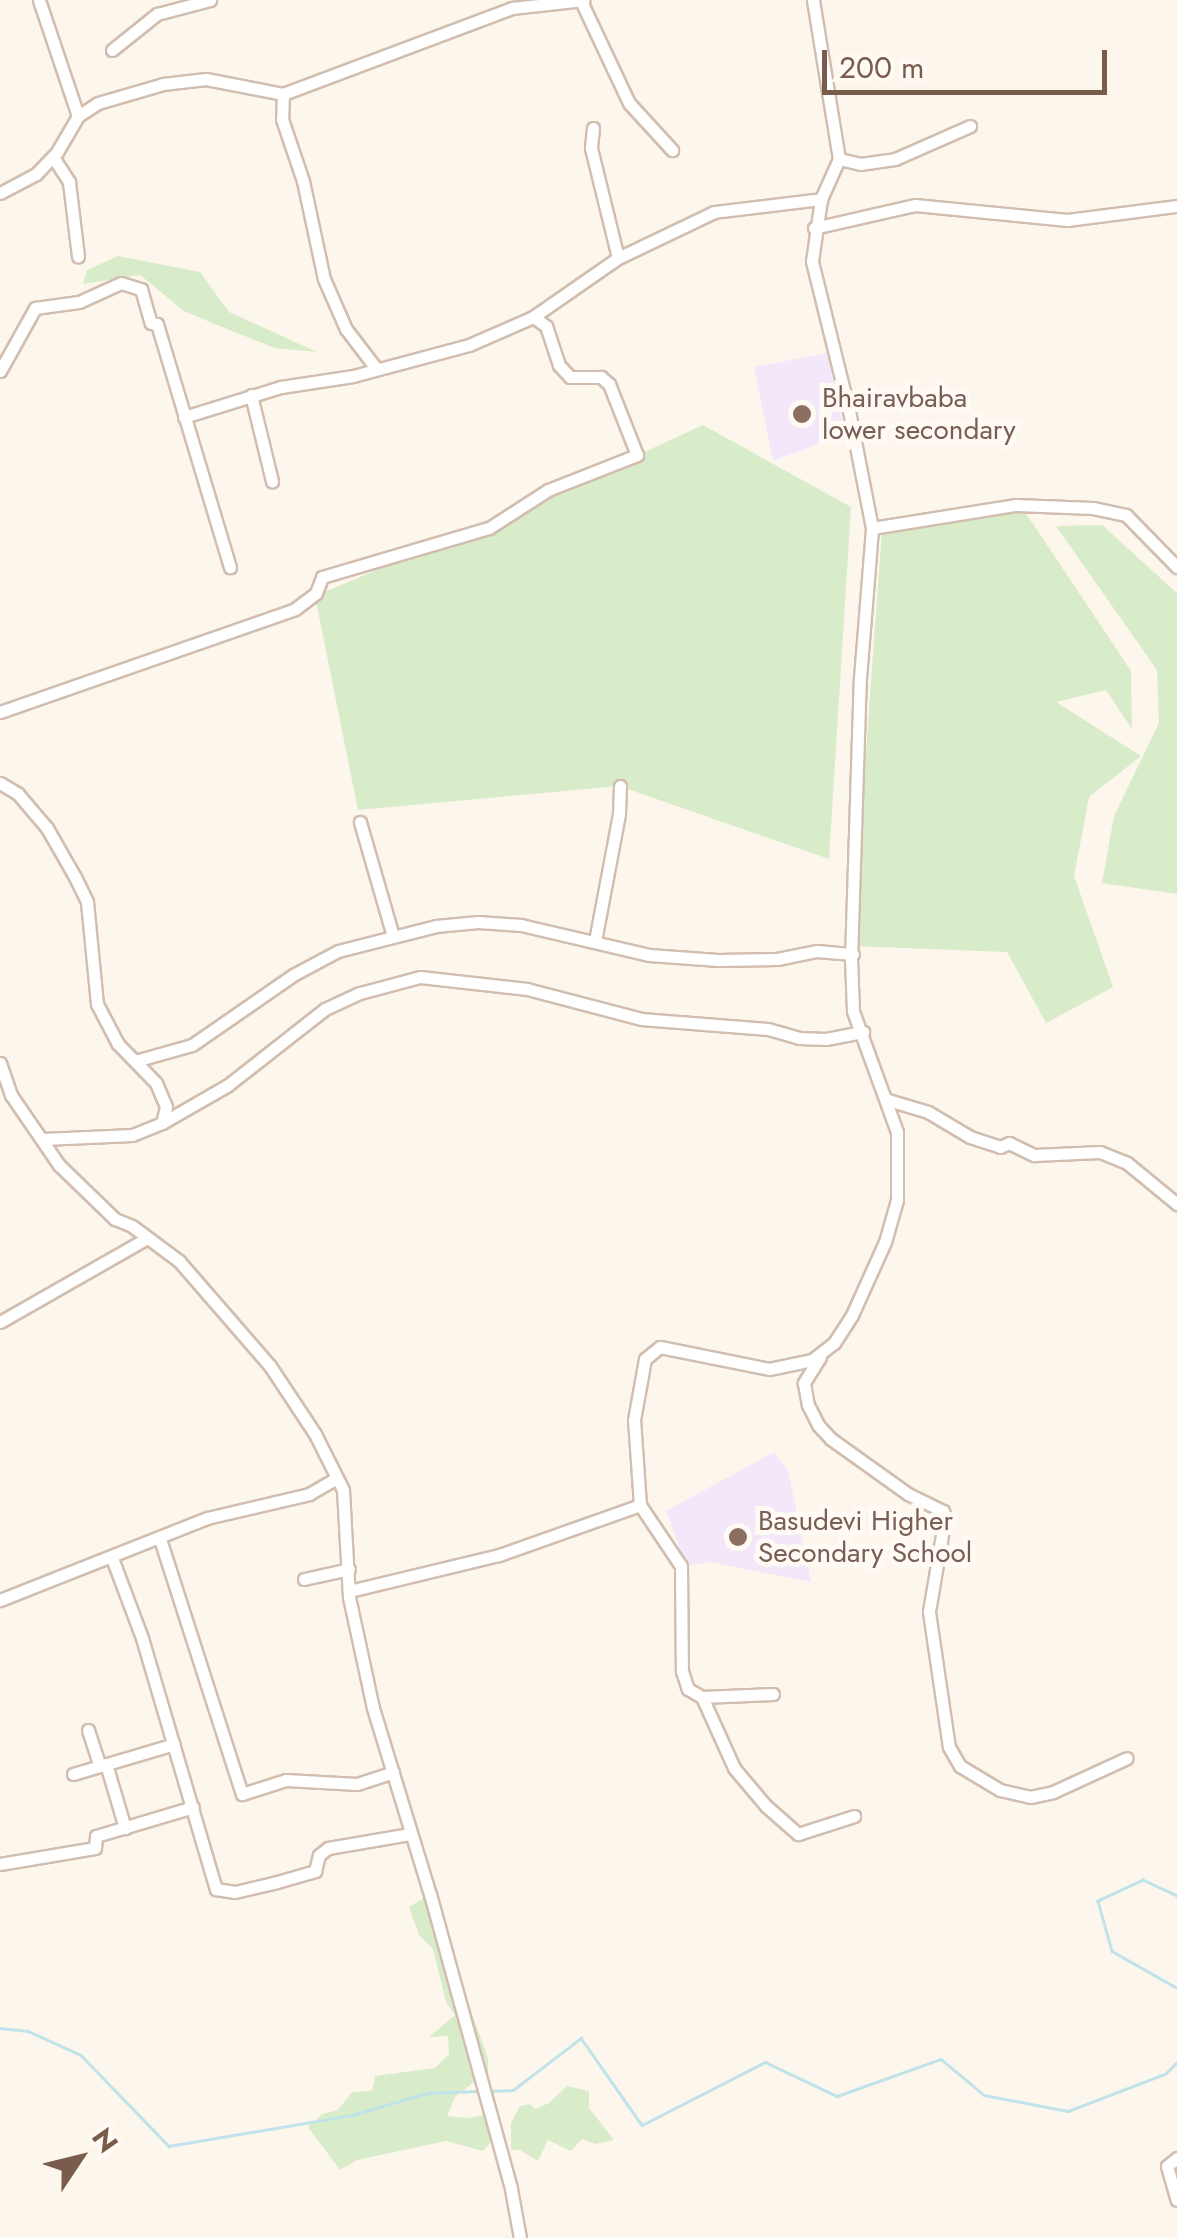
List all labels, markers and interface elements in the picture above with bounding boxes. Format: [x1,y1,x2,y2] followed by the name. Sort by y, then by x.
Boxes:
[827,30,1112,92] scale bar
[839,46,924,89] text: 200 m
[822,381,1016,447] place label: Bhairavbaba lower secondary
[791,403,813,425] marker: Bhairavbaba lower secondary
[758,1504,972,1570] place label: Basudevi Higher Secondary School
[727,1526,749,1548] marker: Basudevi Higher Secondary School
[30,2108,130,2208] north arrow
[82,2120,128,2161] text: N

